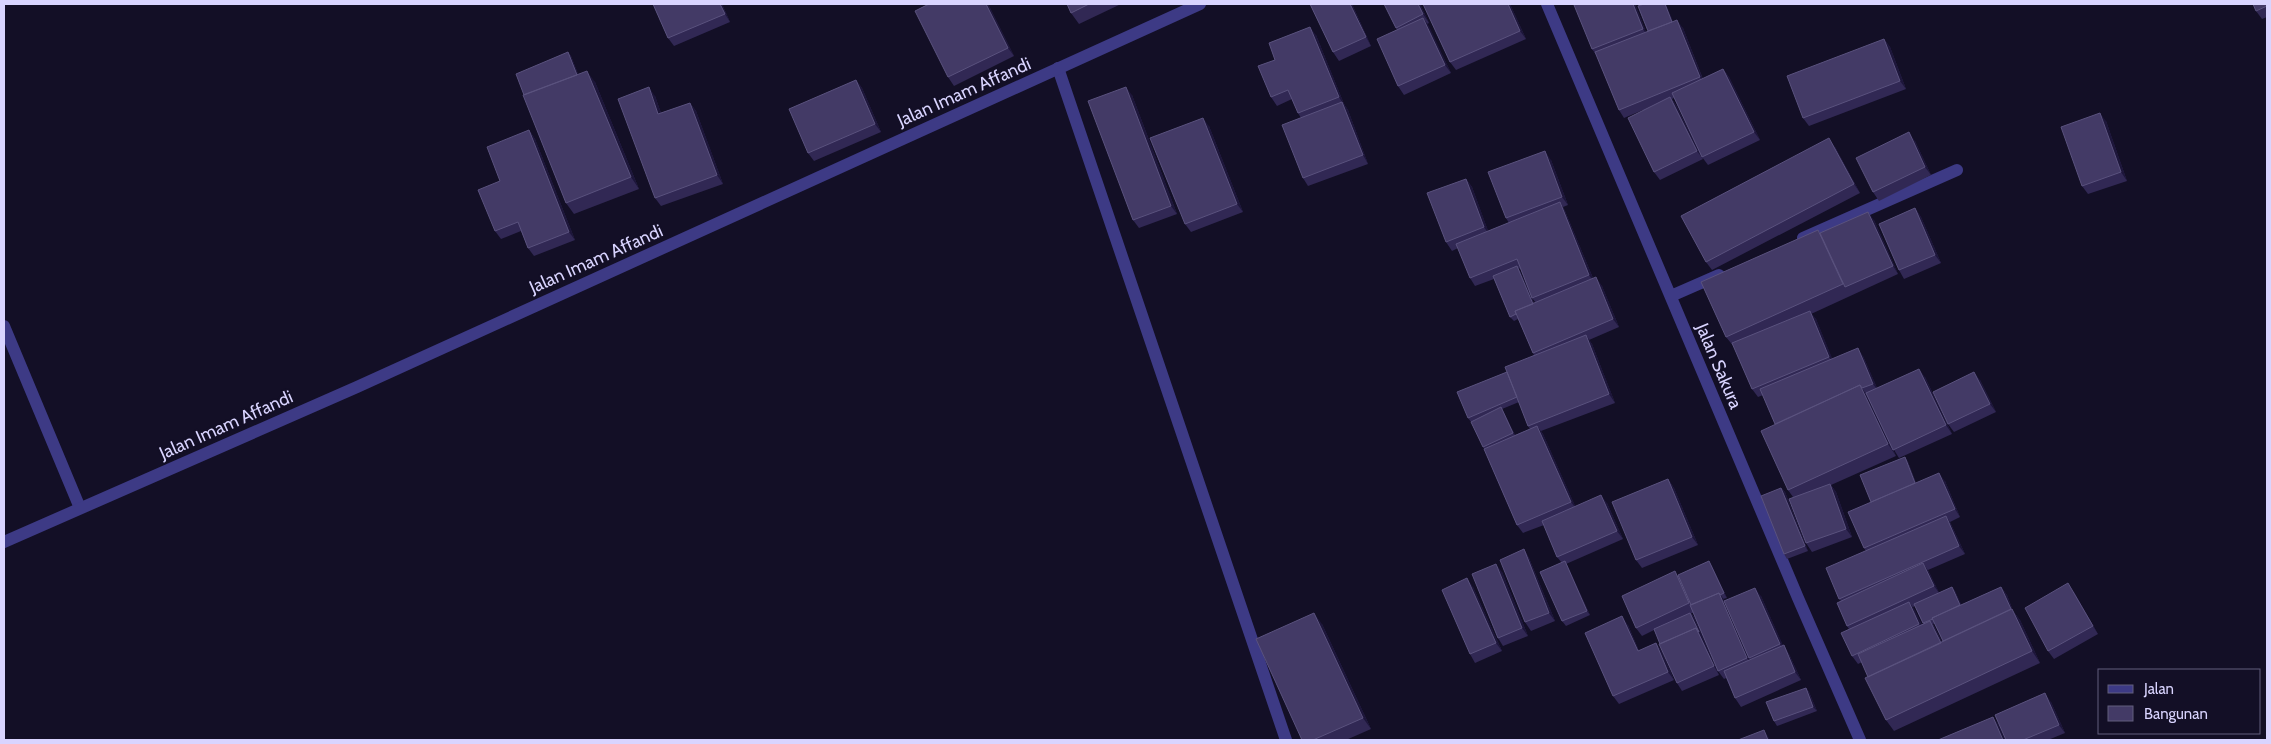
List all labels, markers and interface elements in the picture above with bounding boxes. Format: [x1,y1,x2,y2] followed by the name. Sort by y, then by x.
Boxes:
[893,53,1034,132] street label: Jalan Imam Affandi
[525,220,666,299] street label: Jalan Imam Affandi
[1691,319,1747,412] street label: Jalan Sakura
[155,386,296,465] street label: Jalan Imam Affandi
[2098,669,2261,734] legend
[2143,680,2174,698] text: Jalan
[2144,705,2208,723] text: Bangunan

